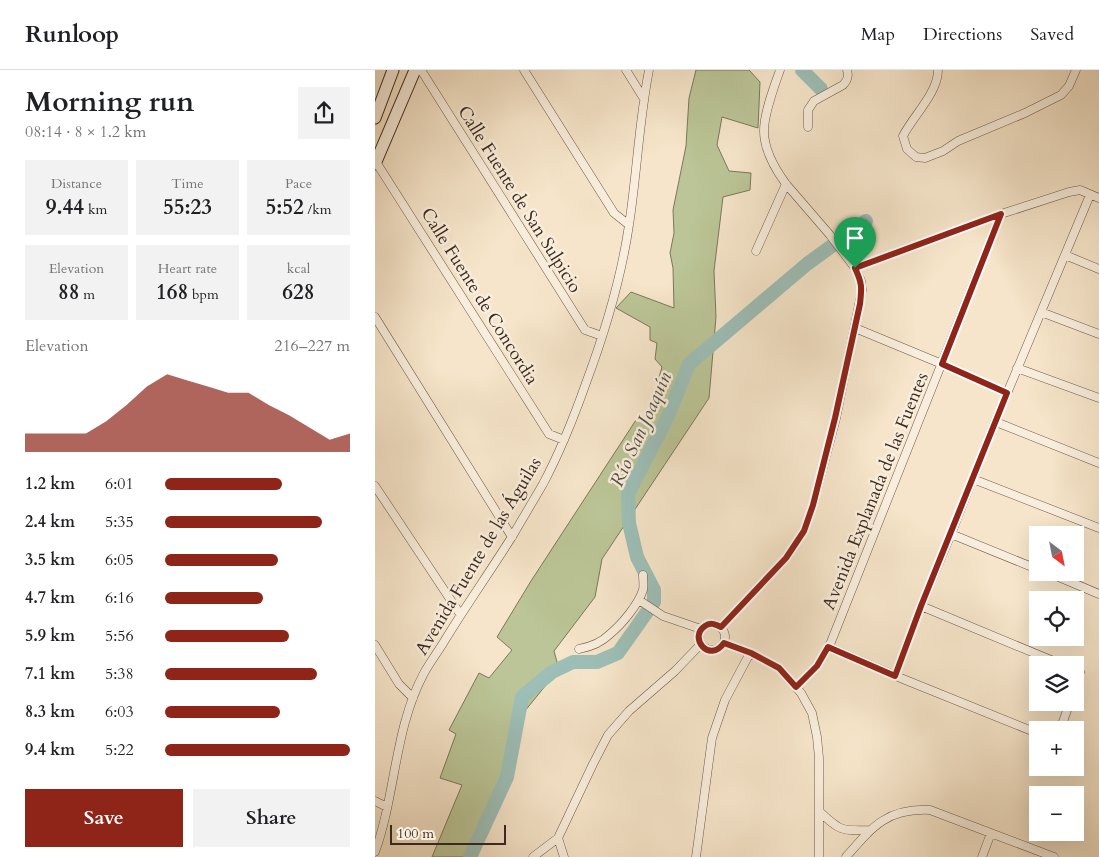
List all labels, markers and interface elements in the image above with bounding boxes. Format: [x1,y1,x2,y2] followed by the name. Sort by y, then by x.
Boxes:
[25,18,119,51] text: Runloop
[861,22,895,47] text: Map
[923,22,1002,47] text: Directions
[1030,22,1074,47] text: Saved
[25,83,194,121] text: Morning run
[298,87,350,139] button: share
[452,101,588,298] street label: Calle Fuente de San Sulpicio
[25,121,146,143] text: 08:14 · 8 × 1.2 km
[51,174,102,193] text: Distance
[171,174,204,193] text: Time
[285,174,312,193] text: Pace
[46,193,84,222] text: 9.44
[163,193,212,222] text: 55:23
[265,193,304,222] text: 5:52
[84,200,107,219] text: km
[304,200,332,219] text: /km
[415,203,544,390] street label: Calle Fuente de Concordia
[834,217,876,268] pin
[841,224,869,252] icon: arrive
[49,259,104,278] text: Elevation
[158,259,217,278] text: Heart rate
[287,259,310,278] text: kcal
[58,278,79,307] text: 88
[156,278,188,307] text: 168
[282,278,315,307] text: 628
[79,285,95,304] text: m
[188,285,219,304] text: bpm
[25,335,89,357] text: Elevation
[274,335,350,357] text: 216–227 m
[604,367,678,491] water label: Río San Joaquín
[816,369,935,614] street label: Avenida Explanada de las Fuentes
[409,453,548,660] street label: Avenida Fuente de las Águilas
[25,473,75,495] text: 1.2 km
[105,473,134,495] text: 6:01
[25,511,75,533] text: 2.4 km
[105,511,134,533] text: 5:35
[1029,526,1084,581] north arrow
[1029,526,1084,841] map controls
[25,549,75,571] text: 3.5 km
[105,549,134,571] text: 6:05
[25,587,75,609] text: 4.7 km
[105,587,134,609] text: 6:16
[1029,591,1084,646] button: locate
[25,625,75,647] text: 5.9 km
[105,625,134,647] text: 5:56
[1029,656,1084,711] button: layers
[25,663,75,685] text: 7.1 km
[105,663,134,685] text: 5:38
[25,701,75,723] text: 8.3 km
[105,701,134,723] text: 6:03
[1029,721,1084,776] button: +
[25,739,75,761] text: 9.4 km
[105,739,134,761] text: 5:22
[1029,786,1084,841] button: −
[25,789,183,847] button: Save
[193,789,350,847] button: Share
[390,822,506,845] scale bar
[397,824,434,843] text: 100 m

